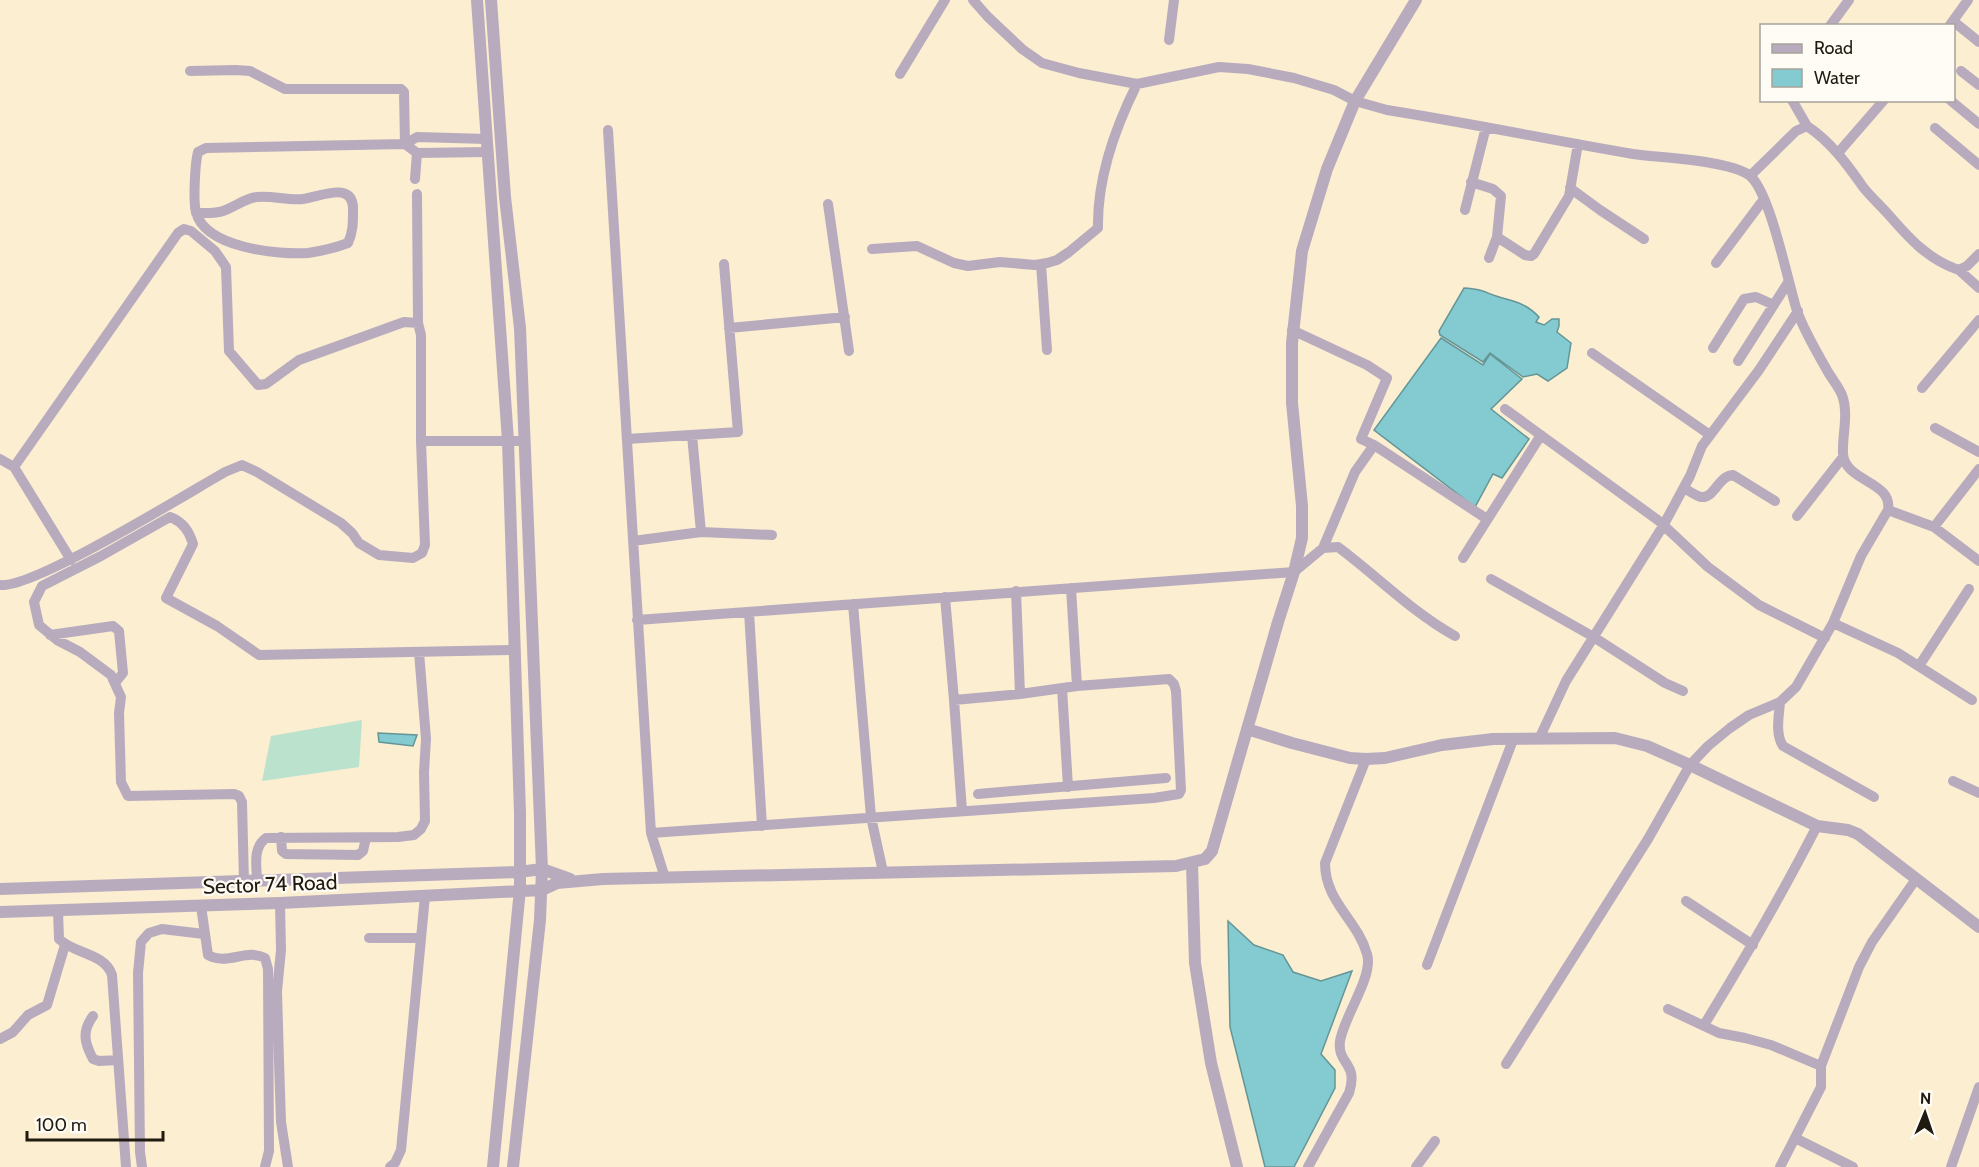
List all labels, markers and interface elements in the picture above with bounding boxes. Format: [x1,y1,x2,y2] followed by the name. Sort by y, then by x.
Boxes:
[1760,24,1955,102] legend
[1814,37,1853,59] text: Road
[1814,67,1860,89] text: Water
[202,869,338,899] street label: Sector 74 Road
[1895,1083,1955,1143] north arrow
[1920,1089,1931,1108] text: N
[27,1104,164,1142] scale bar
[36,1114,87,1136] text: 100 m

